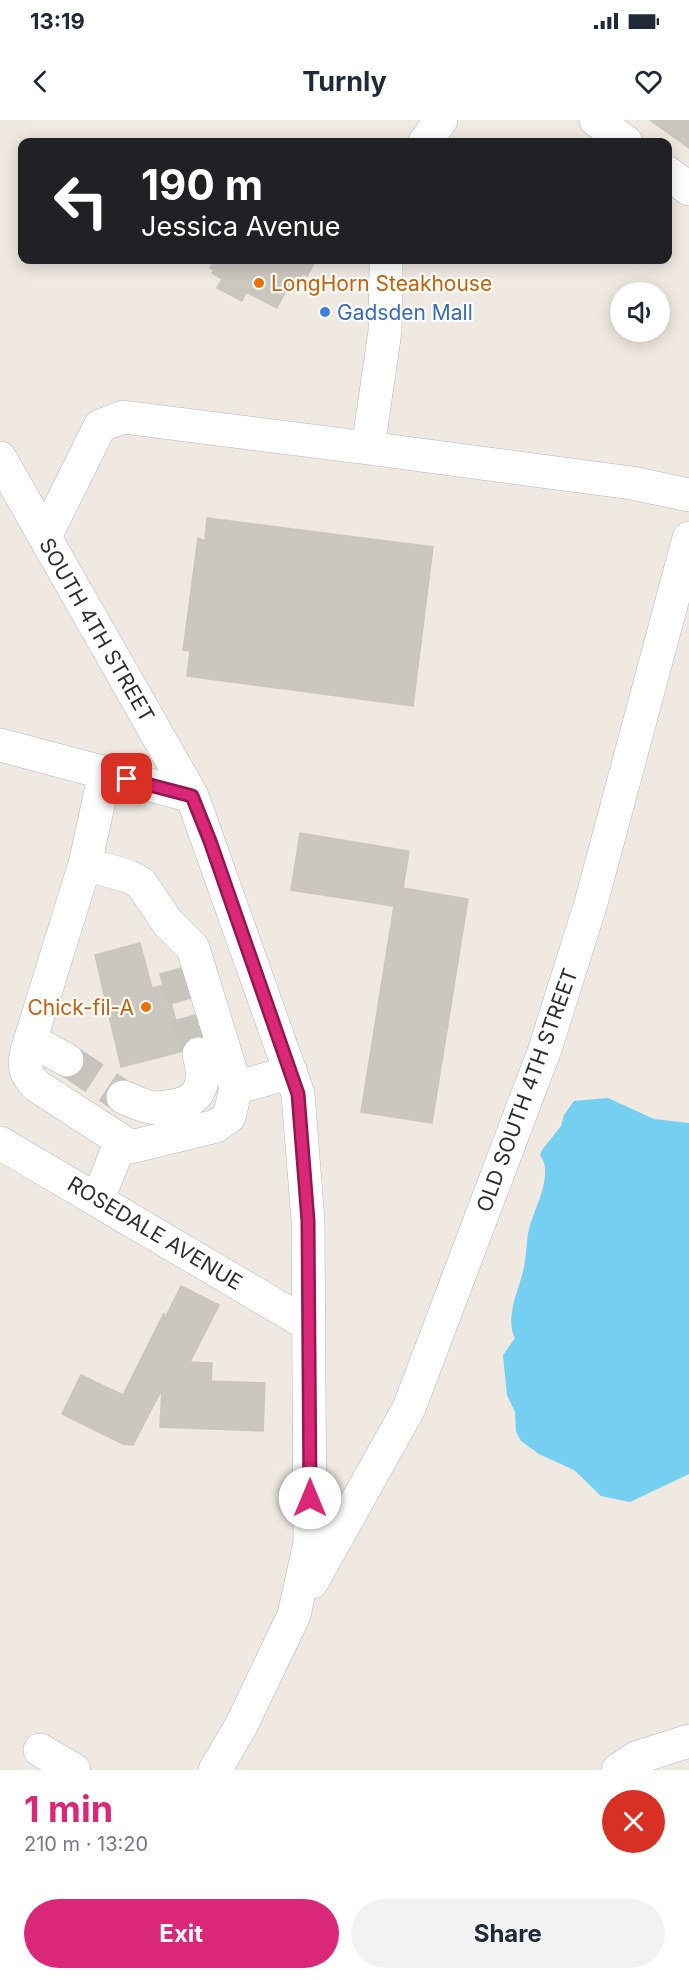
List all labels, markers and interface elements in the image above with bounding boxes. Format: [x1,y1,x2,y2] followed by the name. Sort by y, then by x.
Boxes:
[30,8,85,34] text: 13:19
[24,65,57,98] icon: back
[302,65,387,98] text: Turnly
[632,65,665,98] icon: heart
[141,159,263,210] text: 190 m
[42,162,120,240] icon: left
[141,210,340,243] text: Jessica Avenue
[271,271,492,296] place label: LongHorn Steakhouse
[252,276,266,290] marker: LongHorn Steakhouse
[610,282,670,342] map controls
[610,282,670,342] button: sound
[337,300,473,325] place label: Gadsden Mall
[318,305,332,319] marker: Gadsden Mall
[34,534,160,726] street label: SOUTH 4TH STREET
[101,753,152,804] pin
[110,762,143,795] icon: arrive
[471,965,583,1215] street label: OLD SOUTH 4TH STREET
[28,995,134,1020] place label: Chick-fil-A
[139,1000,153,1014] marker: Chick-fil-A
[63,1171,247,1295] street label: ROSEDALE AVENUE
[278,1466,342,1530] position arrow
[24,1787,113,1831] text: 1 min
[602,1790,665,1853] button: close
[24,1832,148,1856] text: 210 m · 13:20
[24,1899,339,1968] button: Exit
[351,1899,665,1968] button: Share

